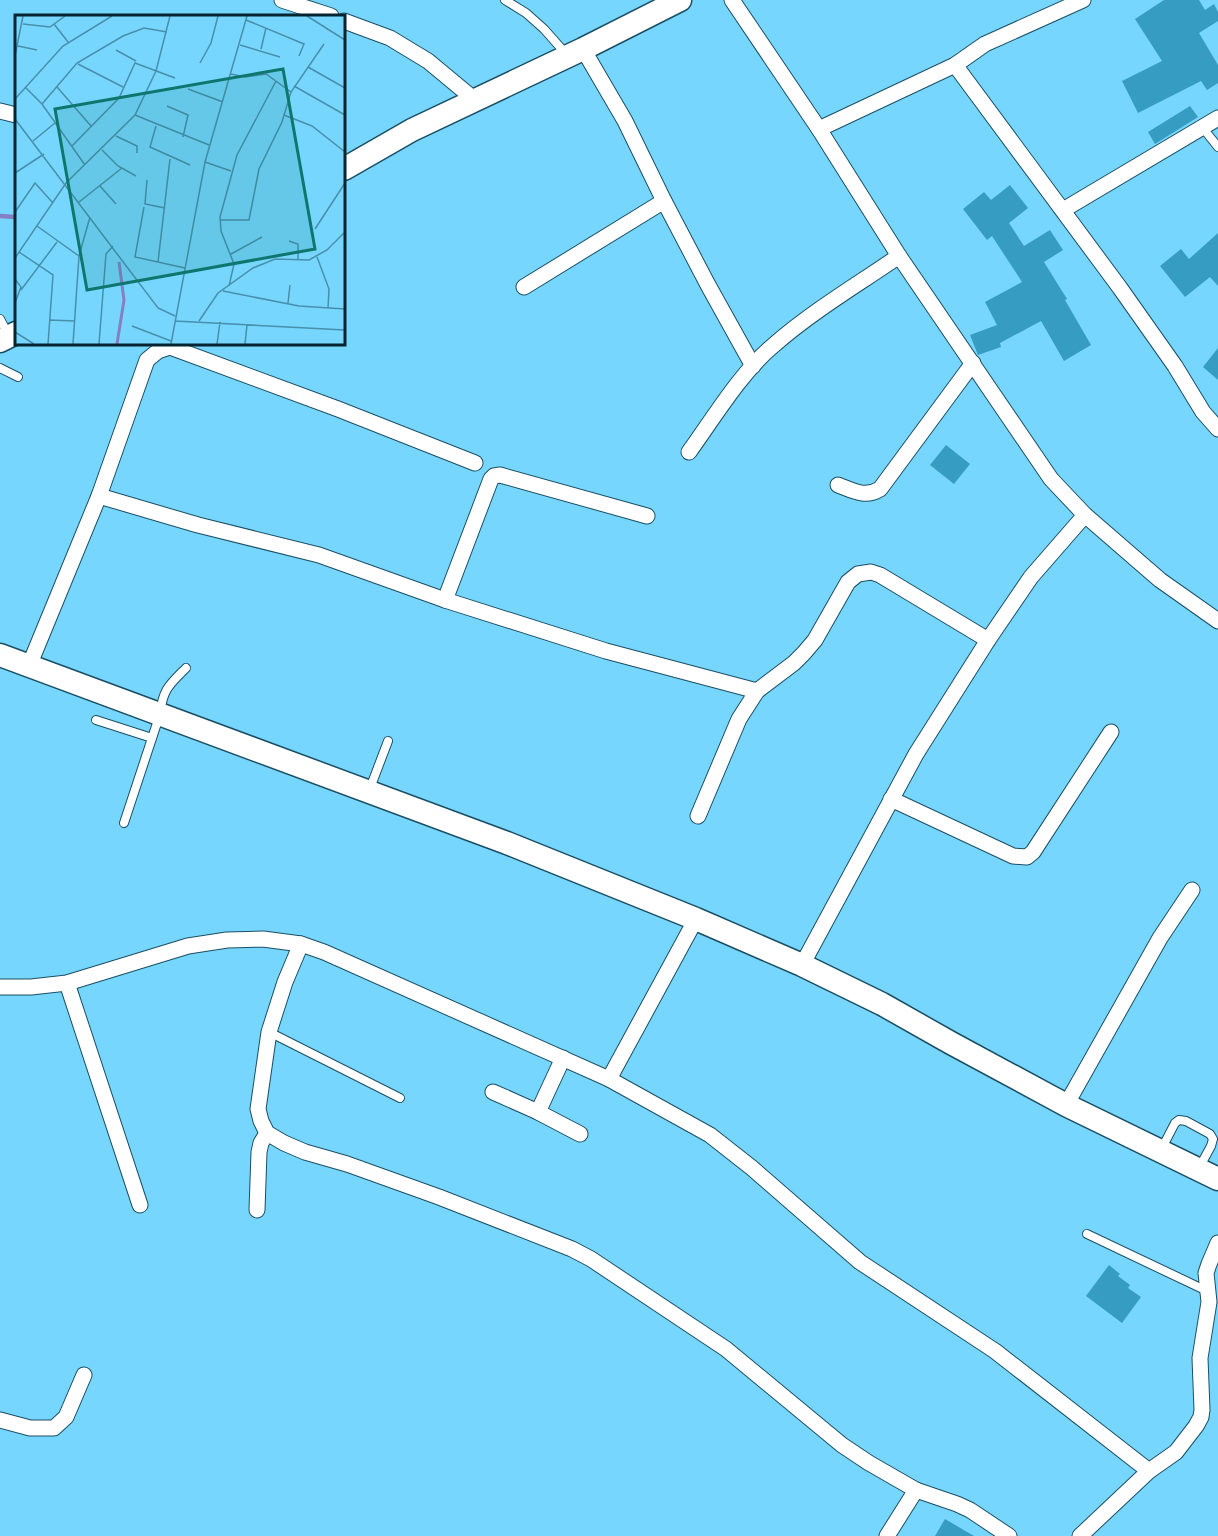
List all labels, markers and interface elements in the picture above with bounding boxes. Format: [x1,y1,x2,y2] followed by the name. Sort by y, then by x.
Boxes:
[15,15,345,345] inset map

